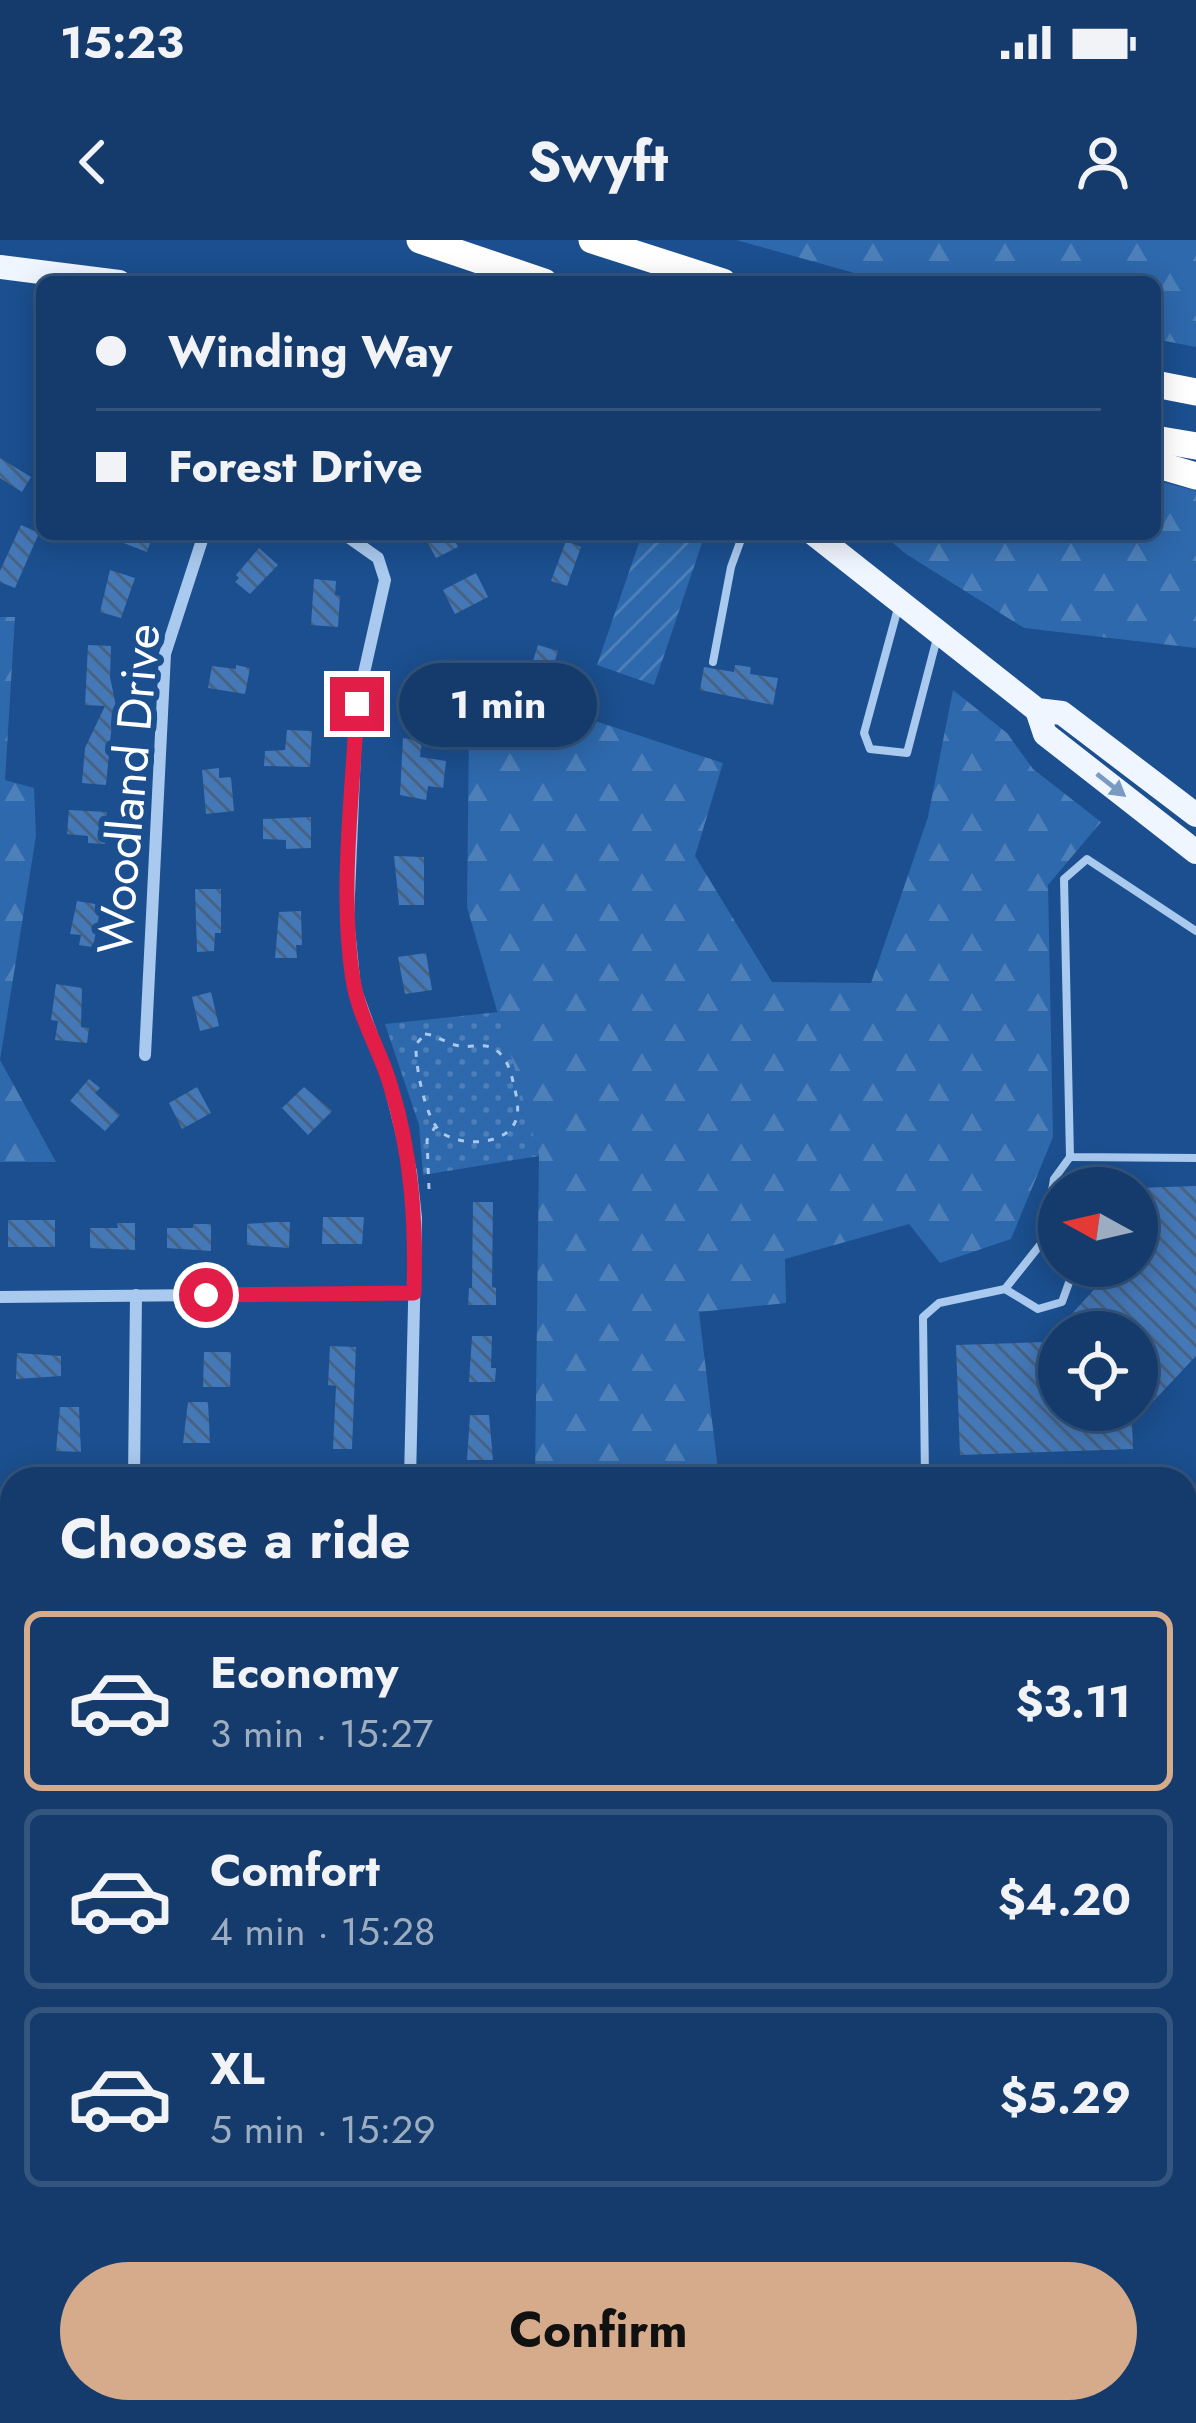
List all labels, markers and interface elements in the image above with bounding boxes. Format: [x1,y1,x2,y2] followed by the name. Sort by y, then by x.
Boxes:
[60,10,184,75] text: 15:23
[528,123,668,201] text: Swyft
[60,129,126,195] icon: back
[1070,129,1136,195] icon: person
[168,319,452,384] text: Winding Way
[168,434,423,499] text: Forest Drive
[80,621,177,957] street label: Woodland Drive
[399,662,597,746] callout: 1 min
[450,676,546,733] text: 1 min
[330,677,384,731] route end
[1095,772,1126,797] one-way arrow
[1038,1167,1158,1287] north arrow
[1038,1167,1158,1431] map controls
[179,1268,233,1322] route start
[1038,1311,1158,1431] button: locate
[60,1500,411,1578] text: Choose a ride
[210,1640,398,1705] text: Economy
[66,1647,174,1755] icon: car
[1015,1669,1131,1734] text: $3.11
[210,1705,433,1762] text: 3 min · 15:27
[210,1838,380,1903] text: Comfort
[66,1845,174,1953] icon: car
[998,1867,1131,1932] text: $4.20
[210,1903,435,1960] text: 4 min · 15:28
[210,2036,265,2101] text: XL
[66,2043,174,2151] icon: car
[1000,2065,1131,2130] text: $5.29
[210,2101,436,2158] text: 5 min · 15:29
[60,2262,1137,2400] button: Confirm

